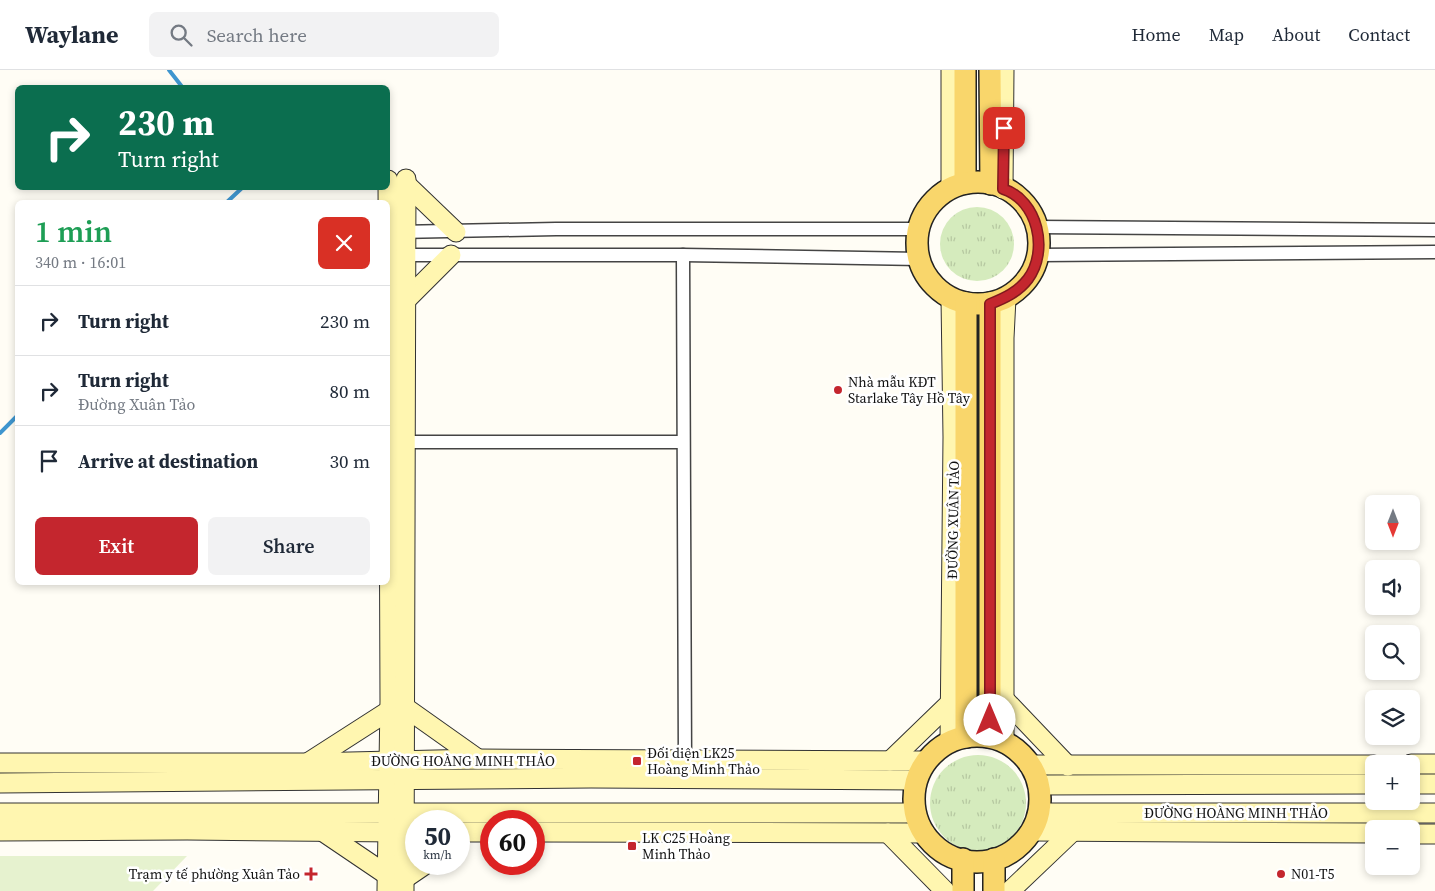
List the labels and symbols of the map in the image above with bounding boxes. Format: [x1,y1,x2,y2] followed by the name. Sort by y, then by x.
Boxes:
[983,107,1025,149] pin
[848,372,971,408] place label: Nhà mẫu KĐT Starlake Tây Hồ Tây
[832,384,844,396] marker: Nhà mẫu KĐT Starlake Tây Hồ Tây
[942,461,964,579] street label: ĐƯỜNG XUÂN TẢO
[1365,495,1420,550] north arrow
[963,693,1015,745] position arrow
[647,743,760,779] place label: Đối diện LK25 Hoàng Minh Thảo
[371,751,555,771] street label: ĐƯỜNG HOÀNG MINH THẢO
[631,755,643,767] marker: Đối diện LK25 Hoàng Minh Thảo
[1144,803,1328,823] street label: ĐƯỜNG HOÀNG MINH THẢO
[480,810,545,875] speed limit sign: 60
[642,828,730,864] place label: LK C25 Hoàng Minh Thảo
[626,840,638,852] marker: LK C25 Hoàng Minh Thảo
[129,864,300,884] place label: Trạm y tế phường Xuân Tảo
[1291,864,1335,884] place label: N01-T5
[304,867,318,881] marker: Trạm y tế phường Xuân Tảo
[1275,868,1287,880] marker: N01-T5

